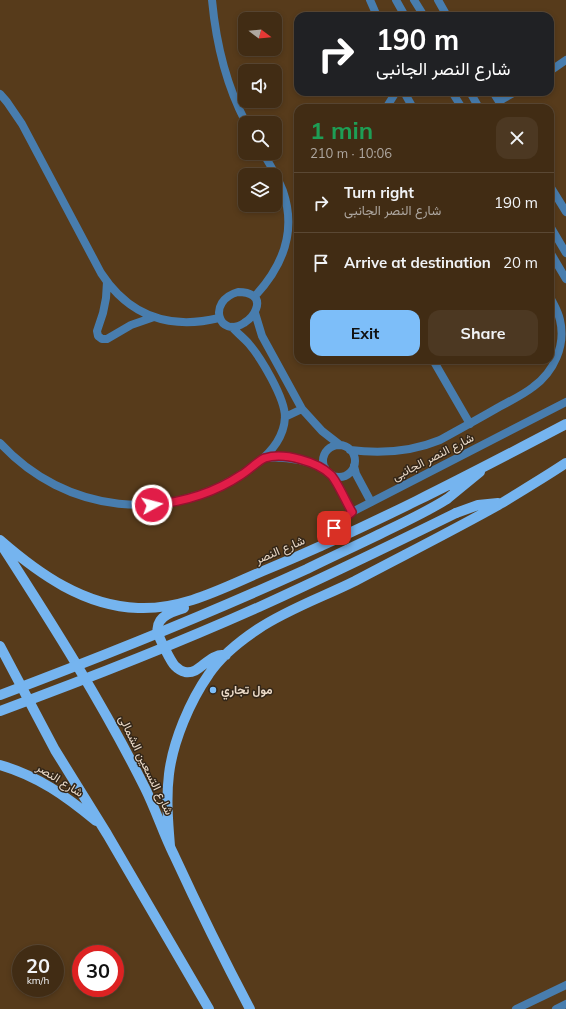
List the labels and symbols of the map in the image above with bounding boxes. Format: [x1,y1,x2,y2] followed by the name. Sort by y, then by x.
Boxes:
[238,12,282,56] north arrow
[389,430,477,485] street label: شارع النصر الجانبى
[131,484,173,526] position arrow
[317,511,351,545] pin
[252,532,308,569] street label: شارع النصر
[221,682,273,700] place label: مول تجاري
[208,685,218,695] marker: مول تجاري
[114,713,177,818] street label: شارع التسعين الشمالى
[32,759,87,802] street label: شارع النصر
[72,945,124,997] speed limit sign: 30

